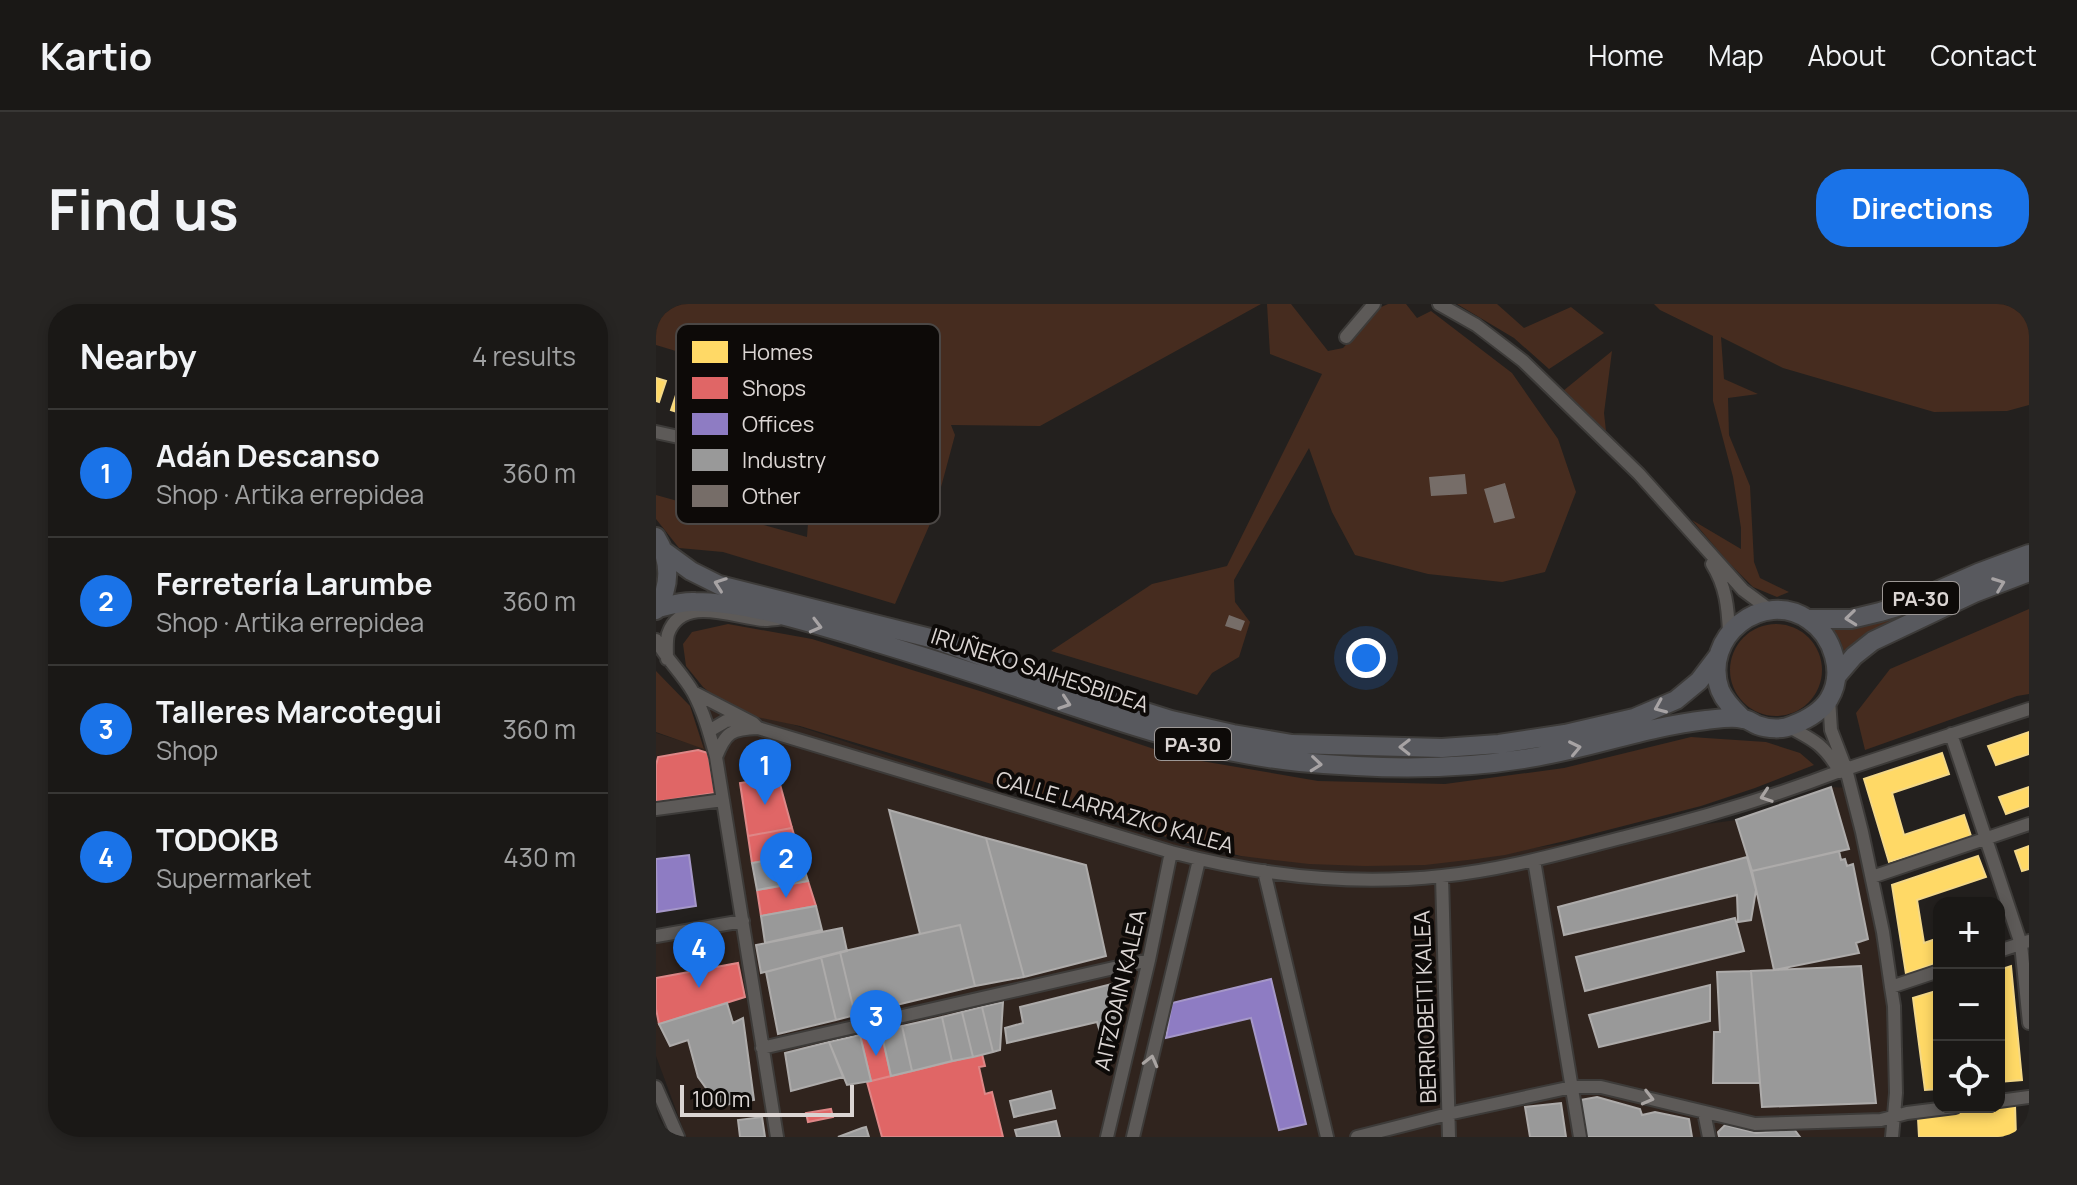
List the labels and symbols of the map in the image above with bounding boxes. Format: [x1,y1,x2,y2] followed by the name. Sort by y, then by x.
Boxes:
[676,324,940,524] legend
[742,337,813,367] text: Homes
[742,373,806,403] text: Shops
[742,409,814,439] text: Offices
[742,445,826,475] text: Industry
[742,481,801,511] text: Other
[714,577,728,594] one-way arrow
[1991,577,2005,594] one-way arrow
[1883,582,1959,614] road number: PA-30
[1844,609,1857,626] one-way arrow
[809,616,823,633] one-way arrow
[927,621,1153,719] street label: IRUÑEKO SAIHESBIDEA
[1346,638,1386,678] your location
[1057,694,1071,710] one-way arrow
[1654,697,1668,713] one-way arrow
[1155,728,1231,760] road number: PA-30
[739,739,791,805] pin: 1
[1398,739,1411,756] one-way arrow
[1567,740,1581,757] one-way arrow
[1310,755,1323,772] one-way arrow
[992,764,1238,860] street label: CALLE LARRAZKO KALEA
[1760,787,1774,803] one-way arrow
[760,832,812,898] pin: 2
[1087,906,1153,1073] street label: AITZOAIN KALEA
[1407,910,1443,1104] street label: BERRIOBEITI KALEA
[673,922,725,988] pin: 4
[850,990,902,1056] pin: 3
[1142,1055,1159,1069] one-way arrow
[680,1081,854,1117] scale bar
[1641,1089,1655,1106] one-way arrow

